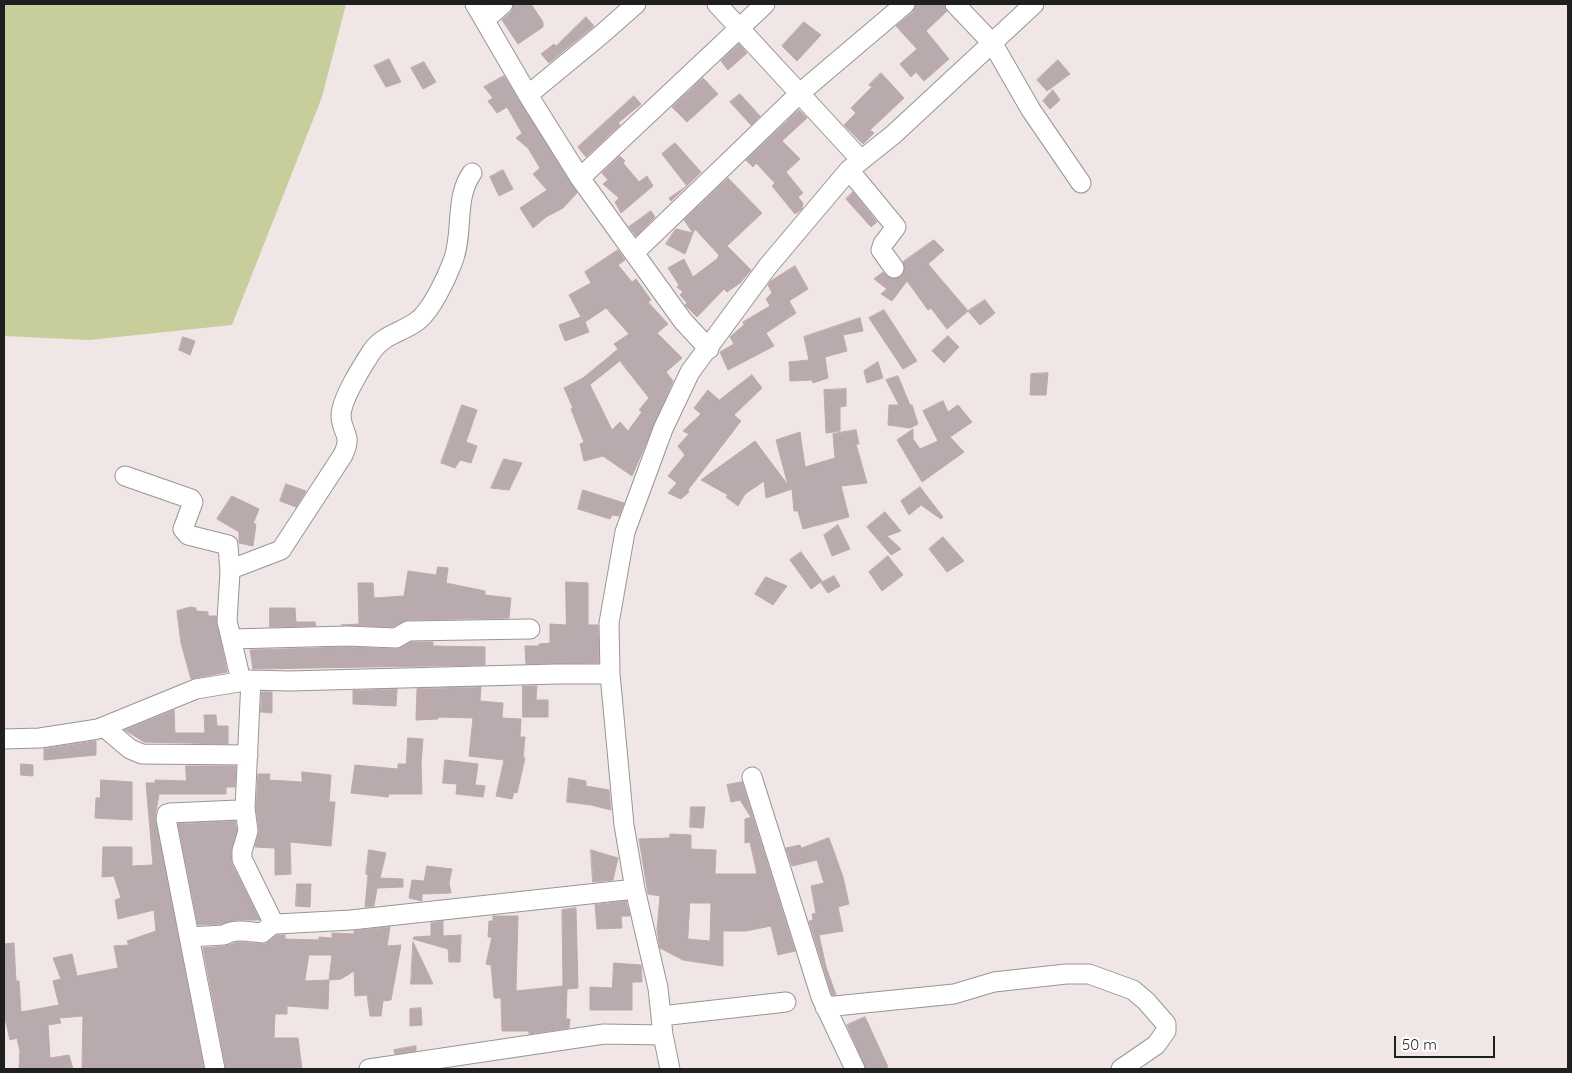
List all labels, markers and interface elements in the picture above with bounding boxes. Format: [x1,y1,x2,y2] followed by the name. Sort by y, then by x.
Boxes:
[1397,1026,1498,1058] scale bar
[1402,1035,1437,1054] text: 50 m

